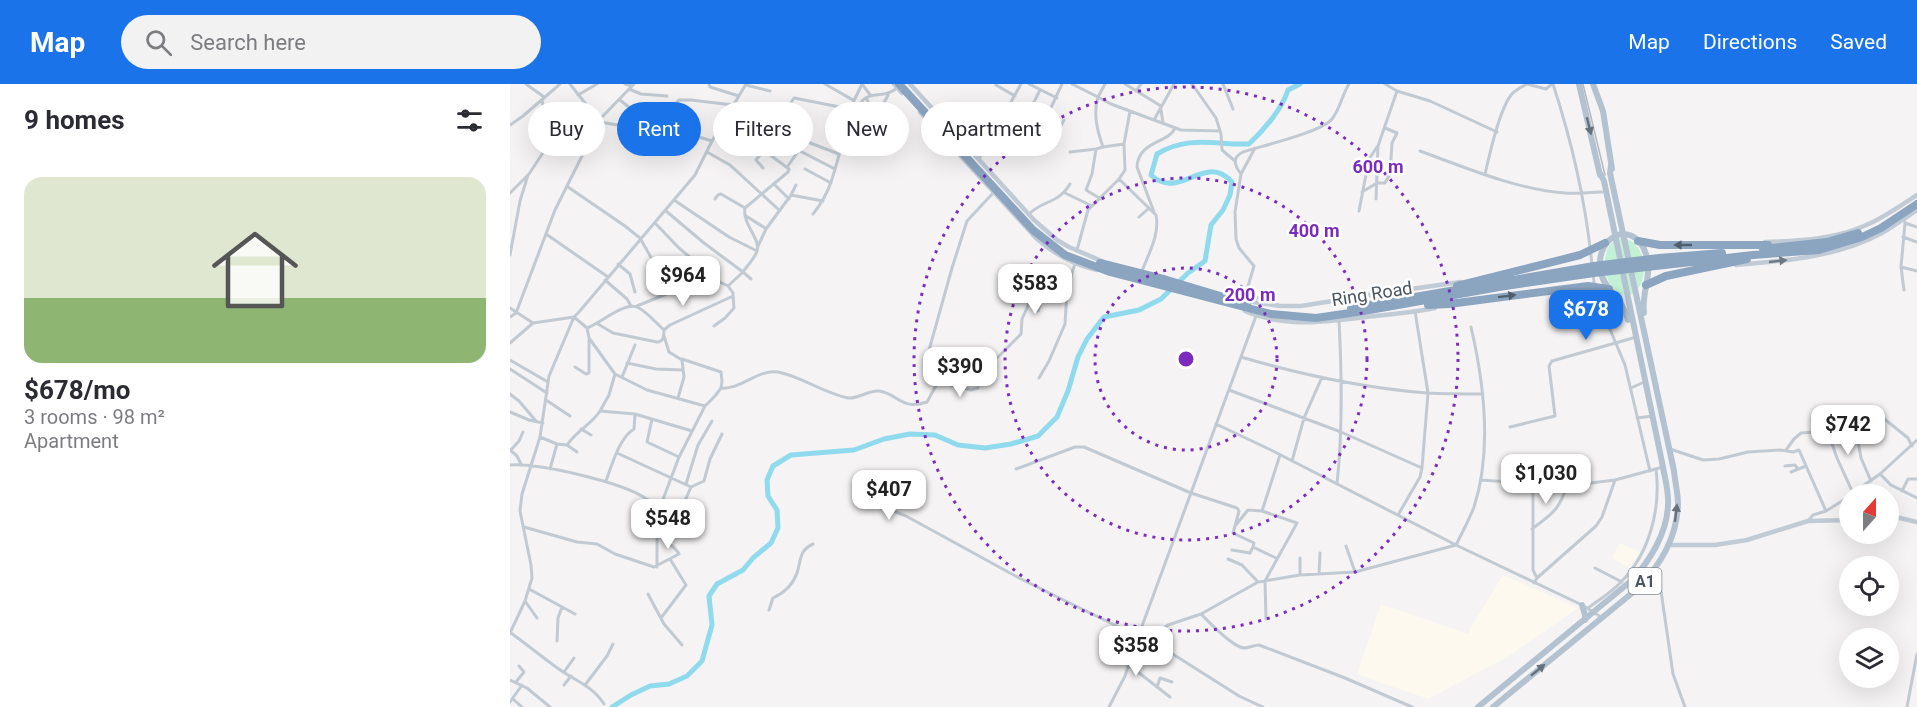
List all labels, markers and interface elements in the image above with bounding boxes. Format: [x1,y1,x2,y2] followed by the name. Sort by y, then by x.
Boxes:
[121,15,541,69] search box
[30,26,85,59] text: Map
[142,26,175,59] icon: search
[190,30,306,55] text: Search here
[1628,30,1670,54] text: Map
[1703,30,1797,54] text: Directions
[1830,30,1887,54] text: Saved
[528,102,605,156] chip: Buy
[617,102,701,156] chip: Rent
[713,102,813,156] chip: Filters
[825,102,909,156] chip: New
[921,102,1062,156] chip: Apartment
[453,104,486,137] icon: filters
[24,105,125,135] text: 9 homes
[1585,116,1595,135] one-way arrow
[1352,156,1404,177] text: 600 m
[201,216,309,324] icon: home
[1288,220,1340,241] text: 400 m
[1673,240,1692,250] one-way arrow
[647,256,719,307] pin: $964
[1769,256,1788,266] one-way arrow
[660,263,706,287] text: $964
[999,264,1071,315] pin: $583
[1012,271,1058,295] text: $583
[1330,277,1414,310] street label: Ring Road
[1224,284,1276,305] text: 200 m
[1550,290,1622,341] pin: $678
[1498,292,1517,301] one-way arrow
[1563,297,1609,321] text: $678
[924,347,996,398] pin: $390
[1176,349,1196,369] centre of rings
[937,354,983,378] text: $390
[24,375,131,405] text: $678/mo
[24,405,165,429] text: 3 rooms · 98 m²
[1812,405,1884,456] pin: $742
[1825,412,1871,436] text: $742
[24,429,119,453] text: Apartment
[1497,454,1595,505] pin: $1,030
[1515,461,1577,485] text: $1,030
[853,470,925,521] pin: $407
[866,477,912,501] text: $407
[1839,484,1899,544] north arrow
[1839,484,1899,688] map controls
[632,499,704,550] pin: $548
[1671,503,1681,522] one-way arrow
[645,506,691,530] text: $548
[1839,556,1899,616] button: locate
[1628,568,1662,594] road number: A1
[1100,626,1172,677] pin: $358
[1839,628,1899,688] button: layers
[1113,633,1159,657] text: $358
[1530,664,1545,677] one-way arrow

